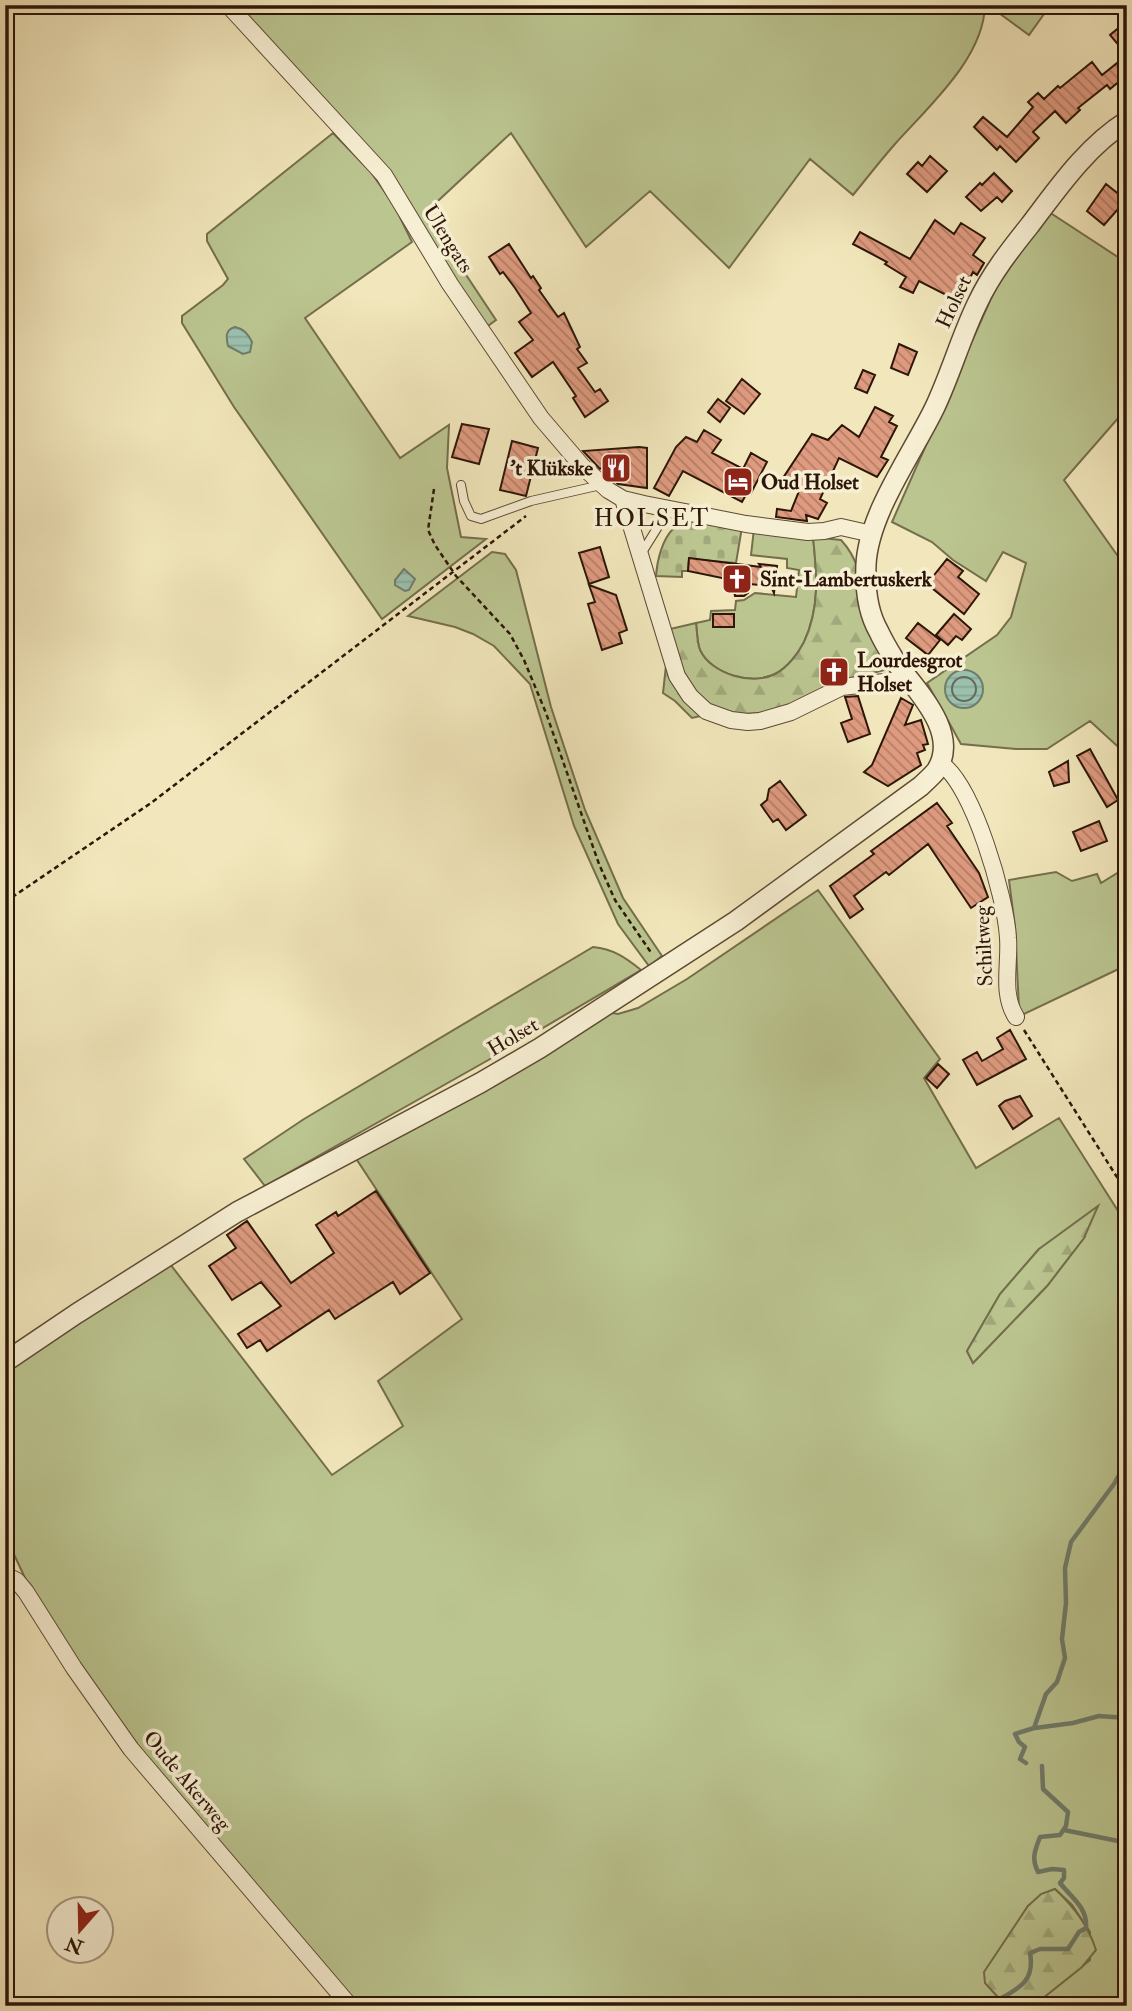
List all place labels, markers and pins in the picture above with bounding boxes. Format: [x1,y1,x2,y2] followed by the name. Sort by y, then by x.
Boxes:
[599,451,633,485] restaurant icon: 't Klükske
[510,455,593,482] place label: 't Klükske
[721,465,755,499] hotel icon: Oud Holset
[761,469,859,496] place label: Oud Holset
[720,562,754,596] church icon: Sint-Lambertuskerk
[760,566,933,593] place label: Sint-Lambertuskerk
[857,647,962,698] place label: Lourdesgrot Holset
[817,655,851,689] church icon: Lourdesgrot Holset

